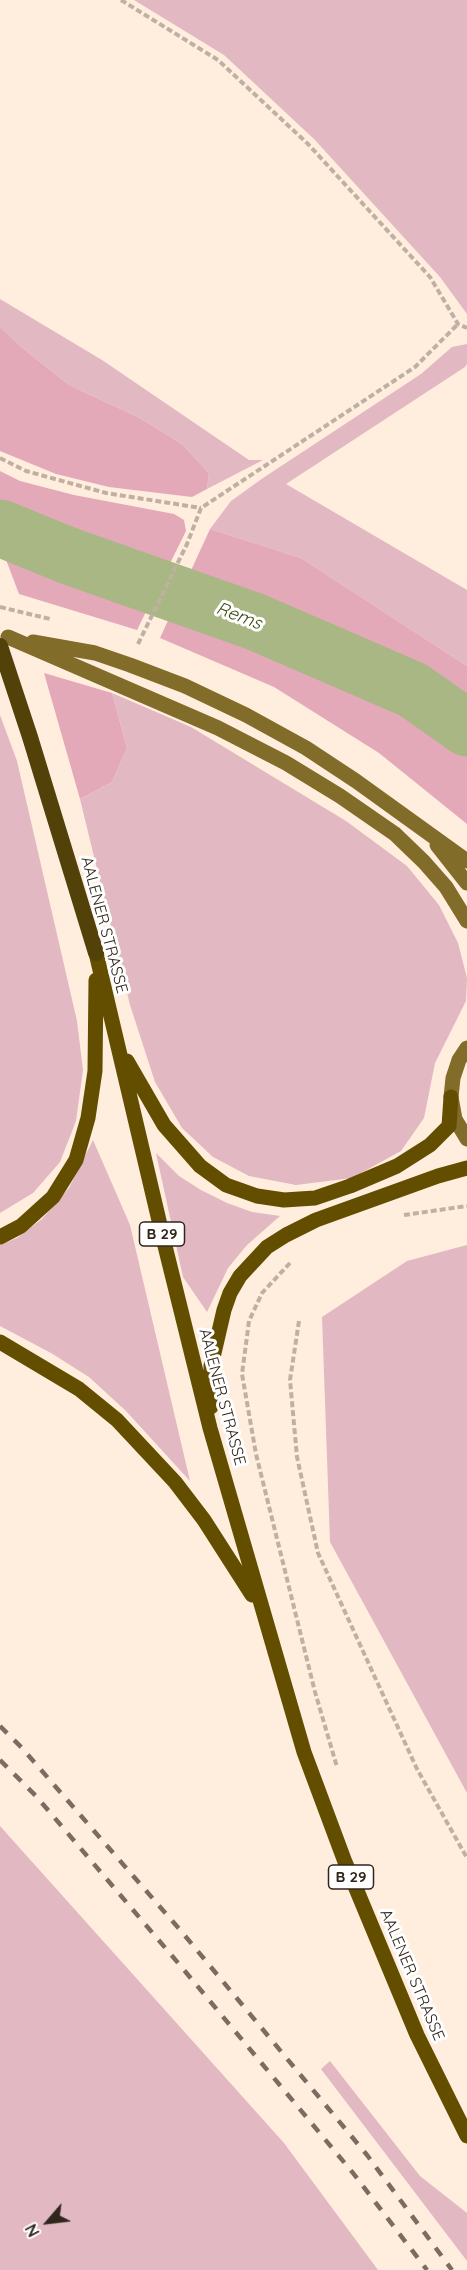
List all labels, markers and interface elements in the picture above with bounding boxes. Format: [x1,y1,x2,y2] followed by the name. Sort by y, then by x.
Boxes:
[213,597,265,635] water label: Rems
[76,854,132,996] street label: AALENER STRASSE
[140,1222,184,1246] road number: B 29
[194,1326,250,1468] street label: AALENER STRASSE
[328,1865,374,1889] road number: B 29
[376,1906,448,2044] street label: AALENER STRASSE
[18,2192,78,2252] north arrow
[21,2221,44,2240] text: N

